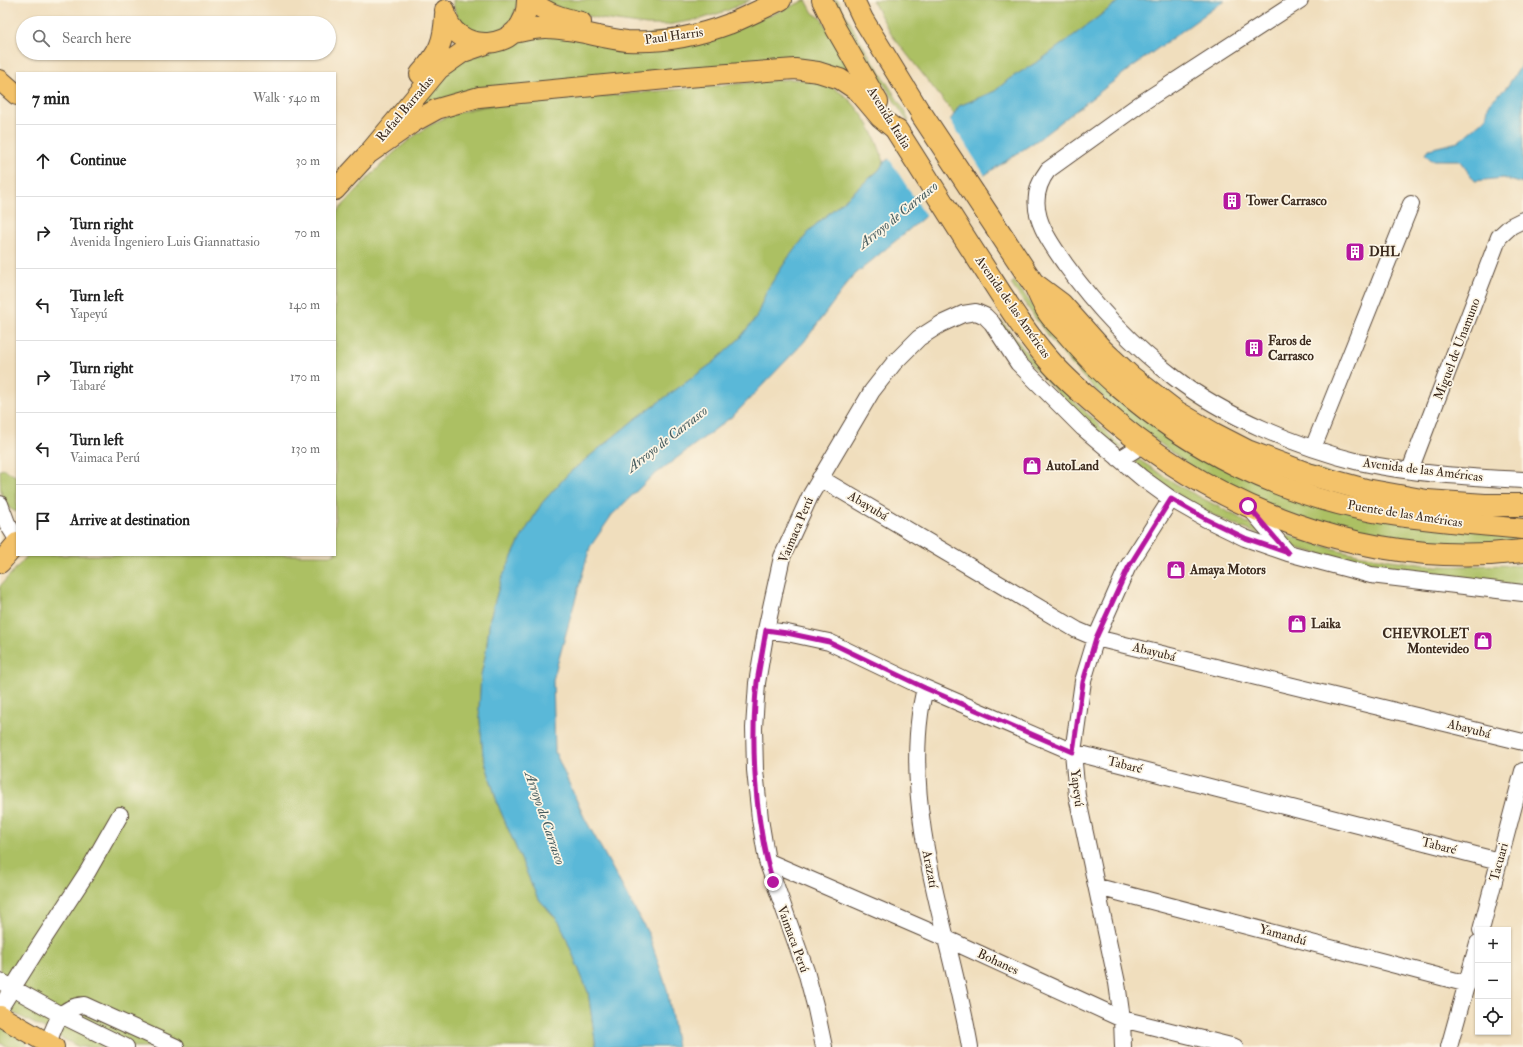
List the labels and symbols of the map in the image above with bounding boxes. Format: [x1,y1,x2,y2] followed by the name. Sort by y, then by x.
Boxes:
[644,24,705,48] street label: Paul Harris
[373,72,437,145] street label: Rafael Barradas
[863,83,915,153] street label: Avenida Italia
[853,178,941,254] water label: Arroyo de Carrasco
[1221,190,1243,212] building icon: Tower Carrasco
[1245,193,1328,209] place label: Tower Carrasco
[1344,241,1366,263] building icon: DHL
[1369,244,1400,260] place label: DHL
[971,252,1055,362] street label: Avenida de las Américas
[1430,296,1484,402] street label: Miguel de Unamuno
[1268,333,1314,364] place label: Faros de Carrasco
[1243,337,1265,359] building icon: Faros de Carrasco
[622,402,711,477] water label: Arroyo de Carrasco
[1021,455,1043,477] shop icon: AutoLand
[1361,455,1485,485] street label: Avenida de las Américas
[1045,458,1100,474] place label: AutoLand
[844,487,892,525] street label: Abayubá
[775,494,817,565] street label: Vaimaca Perú
[1239,497,1257,515] route start
[1346,497,1464,531] street label: Puente de las Américas
[1165,559,1187,581] shop icon: Amaya Motors
[1189,562,1266,579] place label: Amaya Motors
[1286,613,1308,635] shop icon: Laika
[1311,616,1341,632] place label: Laika
[1382,626,1470,657] place label: CHEVROLET Montevideo
[1472,630,1494,652] shop icon: CHEVROLET Montevideo
[1130,639,1178,666] street label: Abayubá
[1445,716,1493,743] street label: Abayubá
[1106,753,1145,777] street label: Tabaré
[520,767,569,867] water label: Arroyo de Carrasco
[1066,768,1087,808] street label: Yapeyú
[1420,834,1459,858] street label: Tabaré
[1486,840,1512,883] street label: Tacuari
[918,848,942,891] street label: Arazatí
[764,873,782,891] route end
[774,903,813,975] street label: Vaimaca Perú
[1258,921,1309,949] street label: Yamandú
[975,946,1022,979] street label: Bohanes

